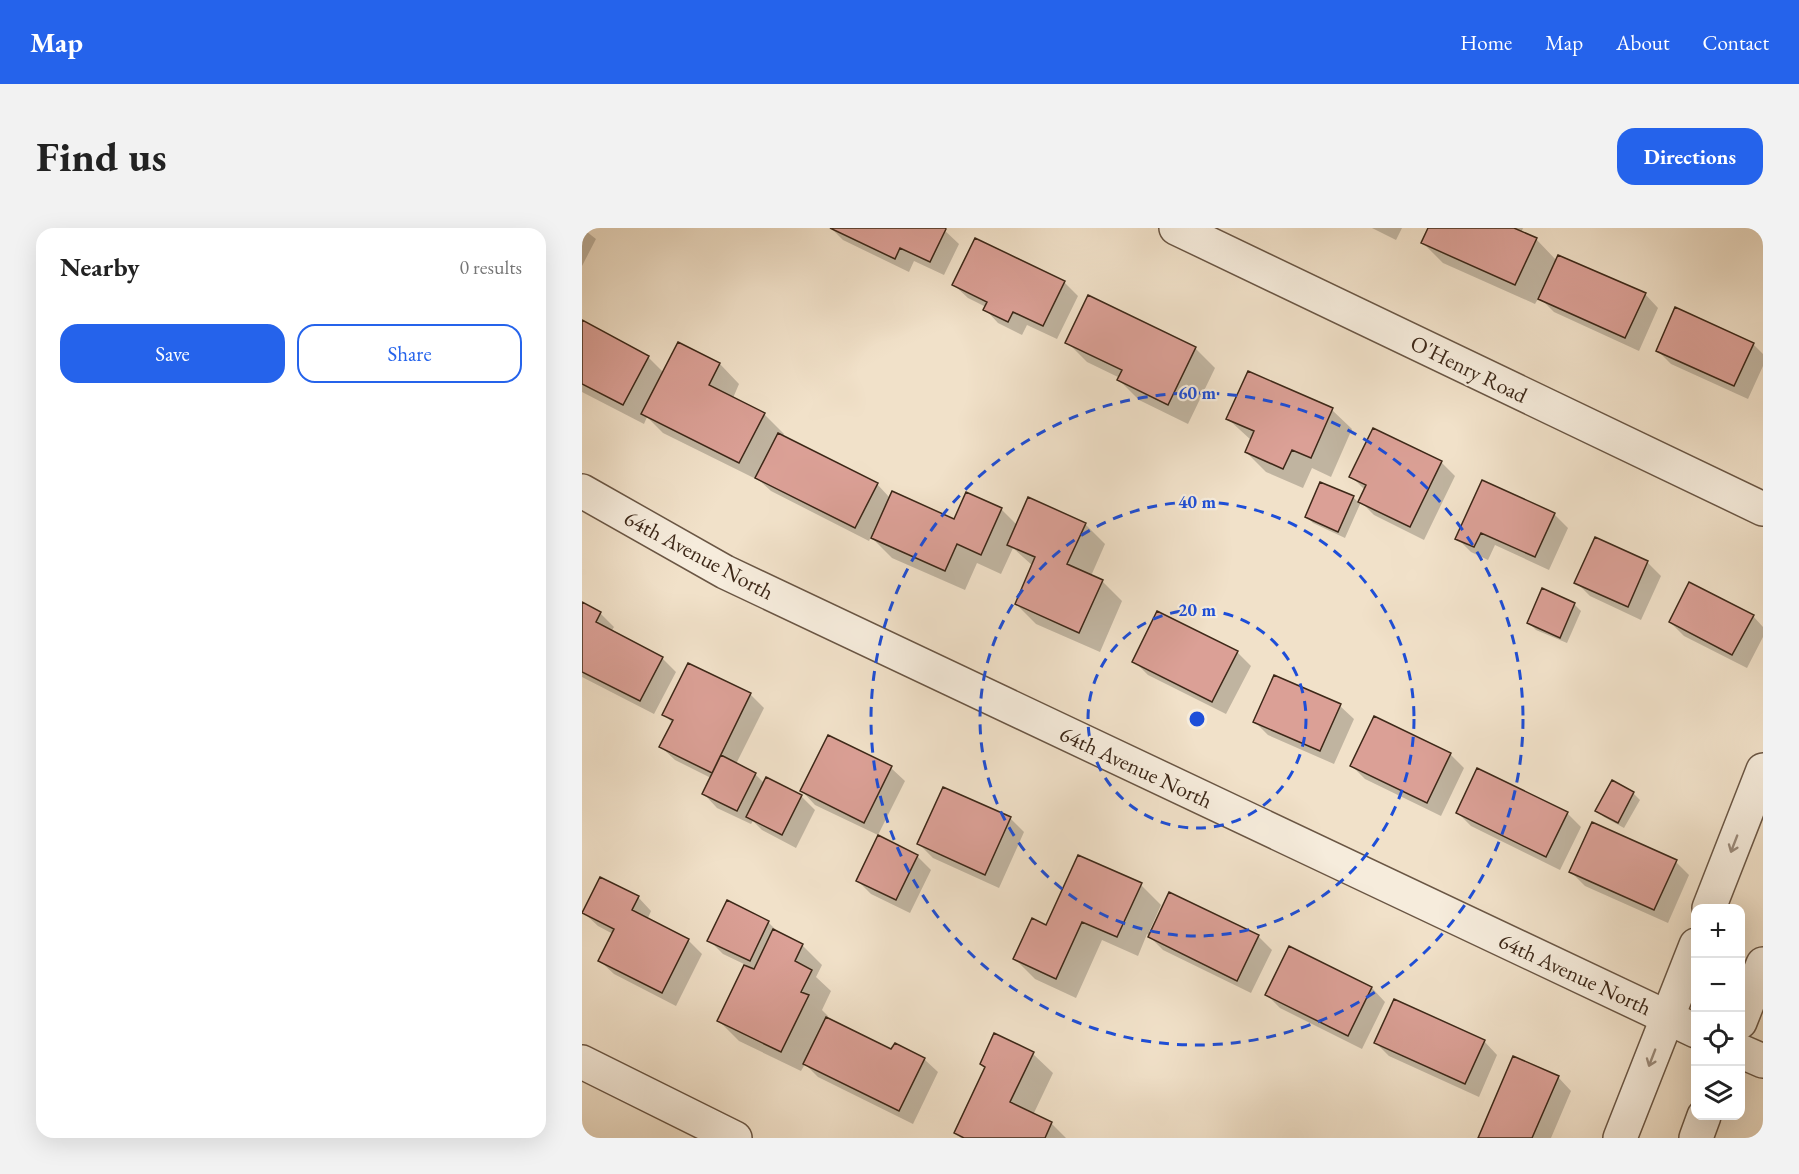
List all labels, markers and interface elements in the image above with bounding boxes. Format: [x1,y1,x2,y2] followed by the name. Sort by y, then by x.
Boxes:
[30,24,83,60] text: Map
[1460,29,1512,56] text: Home
[1545,29,1583,56] text: Map
[1616,29,1669,56] text: About
[1702,29,1769,56] text: Contact
[1617,128,1763,185] button: Directions
[36,129,167,184] text: Find us
[60,250,140,284] text: Nearby
[459,254,522,280] text: 0 results
[60,324,285,383] button: Save
[297,324,522,383] button: Share
[1406,328,1533,410] street label: O'Henry Road
[1178,381,1216,404] text: 60 m
[1178,490,1216,513] text: 40 m
[619,503,779,607] street label: 64th Avenue North
[1178,598,1216,621] text: 20 m
[1187,709,1207,729] centre of rings
[1055,719,1217,815] street label: 64th Avenue North
[1728,834,1739,853] one-way arrow
[1691,904,1745,1120] map controls
[1691,904,1745,958] button: +
[1494,926,1656,1022] street label: 64th Avenue North
[1691,958,1745,1012] button: −
[1691,1012,1745,1066] button: locate
[1645,1048,1656,1067] one-way arrow
[1691,1066,1745,1120] button: layers

